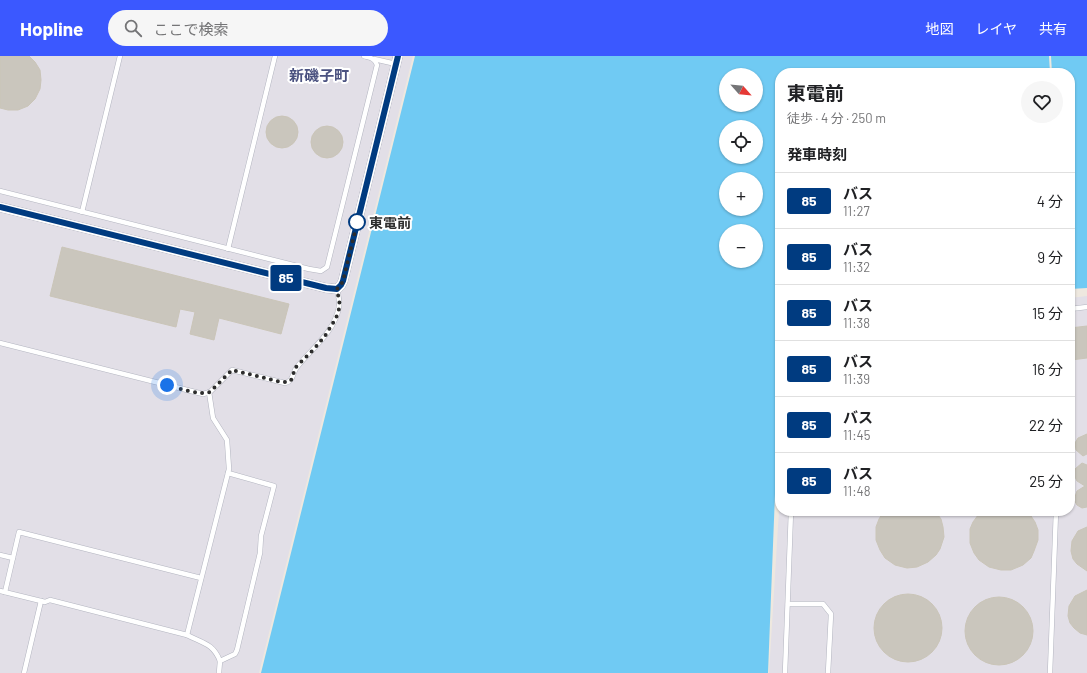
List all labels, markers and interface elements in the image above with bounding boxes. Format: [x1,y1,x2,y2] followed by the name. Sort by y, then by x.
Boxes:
[108,10,388,46] search box
[20,17,84,40] text: Hopline
[122,17,144,39] icon: search
[154,20,229,38] text: ここで検索
[925,20,953,37] text: 地図
[975,20,1017,37] text: レイヤ
[1039,20,1067,37] text: 共有
[289,66,349,84] district label: 新磯子町
[719,68,763,112] north arrow
[719,68,763,268] map controls
[787,81,844,104] text: 東電前
[1021,81,1063,123] button: heart
[787,110,886,126] text: 徒歩 · 4 分 · 250 m
[719,120,763,164] button: locate
[787,145,847,163] text: 発車時刻
[719,172,763,216] button: +
[843,184,873,202] text: バス
[801,192,817,209] text: 85
[1037,192,1063,210] text: 4 分
[843,203,870,219] text: 11:27
[348,213,366,231] marker: 東電前
[369,214,411,231] place label: 東電前
[719,224,763,268] button: −
[843,240,873,258] text: バス
[801,248,817,265] text: 85
[1037,248,1063,266] text: 9 分
[843,259,870,275] text: 11:32
[268,265,304,291] line badge: 85
[278,269,294,286] text: 85
[843,296,873,314] text: バス
[801,304,817,321] text: 85
[1032,304,1063,322] text: 15 分
[843,315,870,331] text: 11:38
[843,352,873,370] text: バス
[801,360,817,377] text: 85
[1032,360,1063,378] text: 16 分
[843,371,870,387] text: 11:39
[157,375,177,395] your location
[843,408,873,426] text: バス
[801,416,817,433] text: 85
[1029,416,1063,434] text: 22 分
[843,427,870,443] text: 11:45
[843,464,873,482] text: バス
[801,472,817,489] text: 85
[1029,472,1063,490] text: 25 分
[843,483,870,499] text: 11:48

